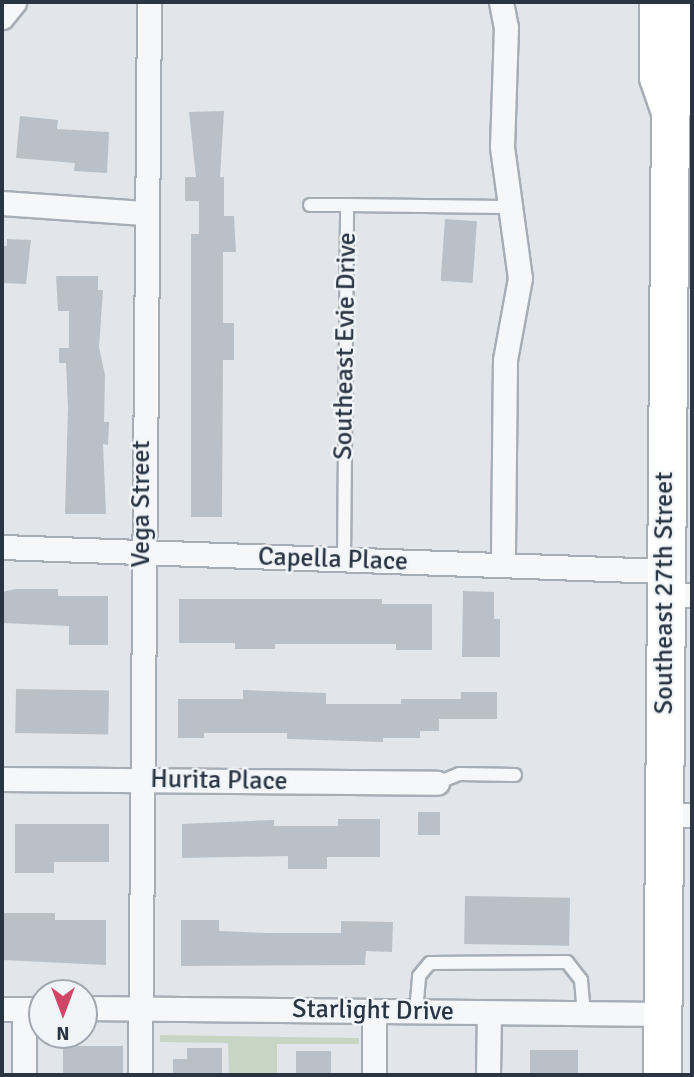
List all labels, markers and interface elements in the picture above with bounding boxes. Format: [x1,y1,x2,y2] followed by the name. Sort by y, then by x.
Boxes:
[328,232,364,460] street label: Southeast Evie Drive
[126,440,158,568] street label: Vega Street
[649,472,681,714] street label: Southeast 27th Street
[257,542,409,578] street label: Capella Place
[150,764,288,798] street label: Hurita Place
[28,979,98,1049] north arrow
[292,994,454,1028] street label: Starlight Drive
[56,1021,70,1045] text: N

